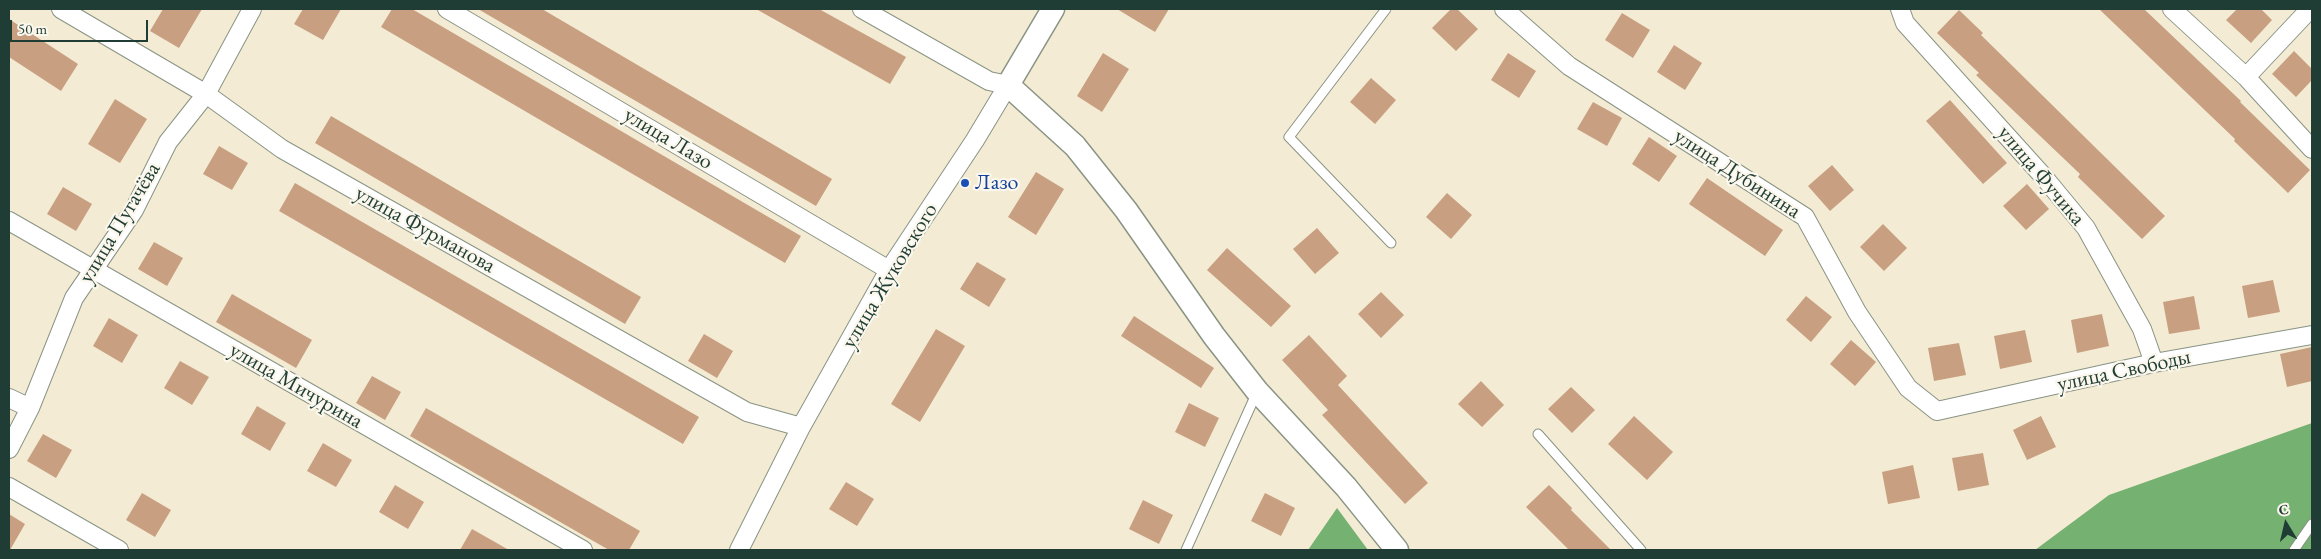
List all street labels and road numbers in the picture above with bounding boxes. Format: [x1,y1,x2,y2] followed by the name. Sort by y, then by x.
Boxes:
[619,102,717,176] street label: улица Лазо
[1991,121,2091,231] street label: улица Фучика
[1668,123,1806,225] street label: улица Дубинина
[74,158,166,288] street label: улица Пугачёва
[350,181,500,279] street label: улица Фурманова
[836,199,944,353] street label: улица Жуковского
[224,337,368,435] street label: улица Мичурина
[2055,344,2193,398] street label: улица Свободы

